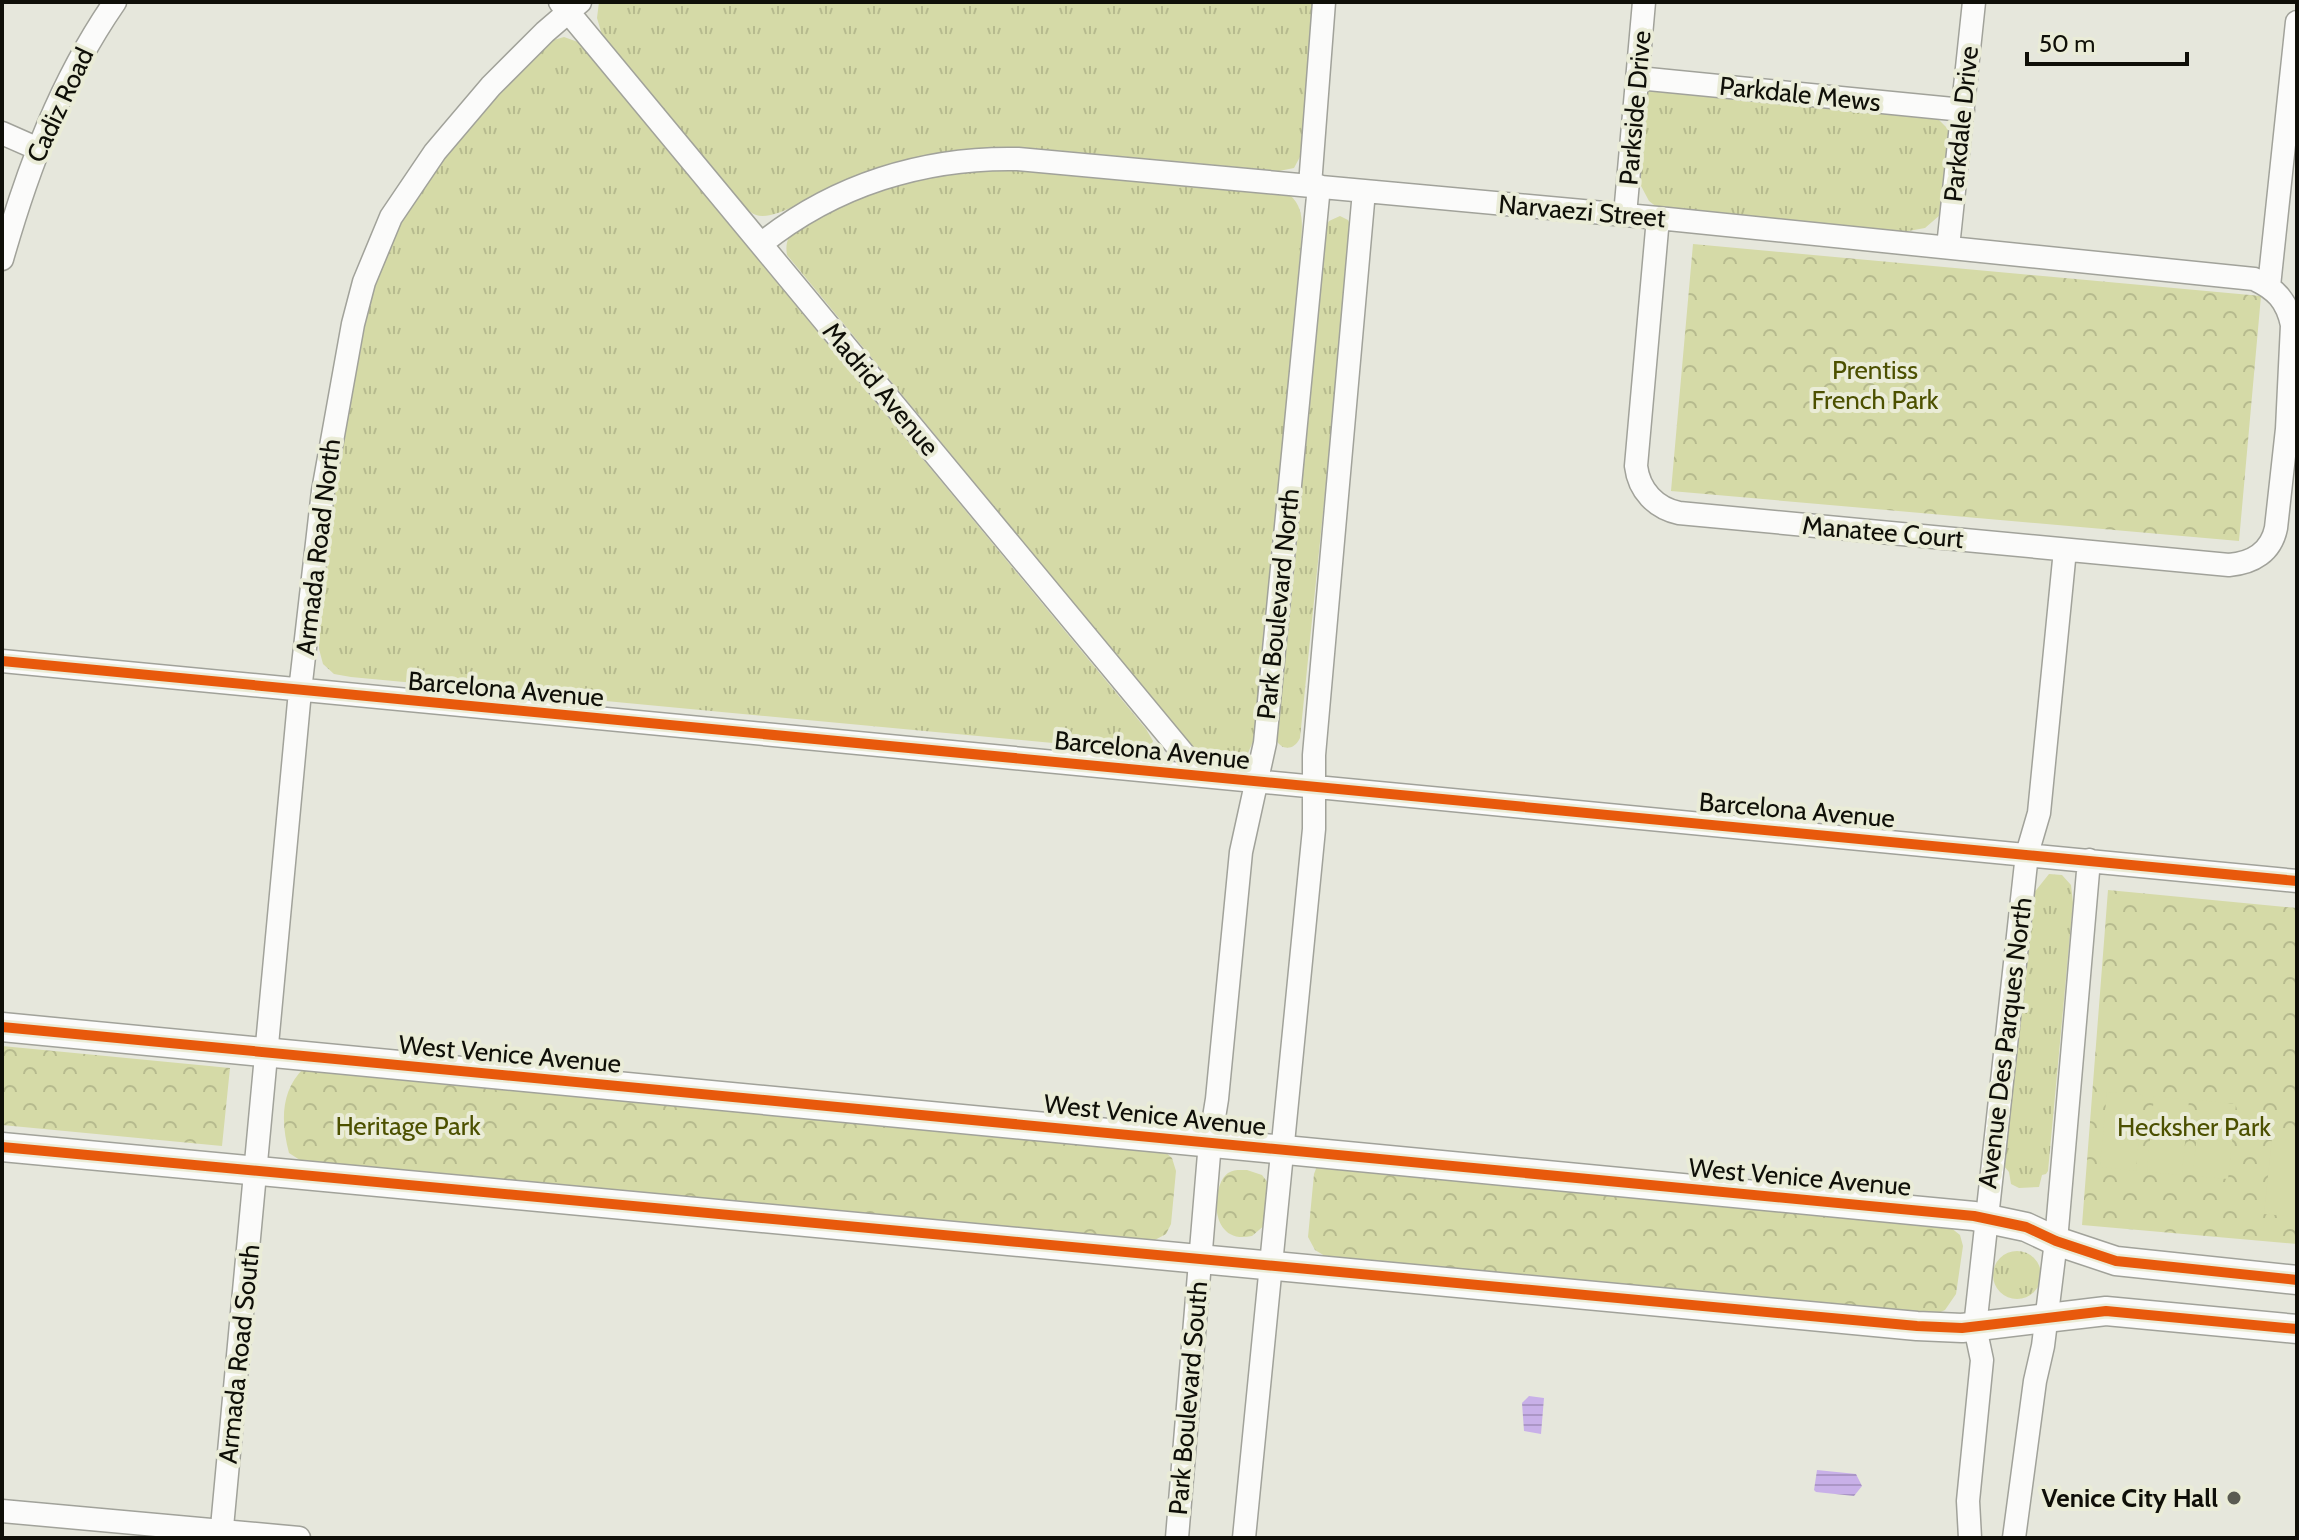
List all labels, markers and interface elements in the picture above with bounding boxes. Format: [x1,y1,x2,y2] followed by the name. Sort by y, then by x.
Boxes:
[2027,16,2187,66] scale bar
[1612,29,1658,187] street label: Parkside Drive
[2039,29,2095,58] text: 50 m
[20,43,100,167] street label: Cadiz Road
[1937,44,1985,204] street label: Parkdale Drive
[1718,70,1883,118] street label: Parkdale Mews
[1497,188,1667,234] street label: Narvaezi Street
[816,316,946,462] street label: Madrid Avenue
[1812,354,1939,416] park label: Prentiss French Park
[289,437,347,657] street label: Armada Road North
[1250,487,1306,721] street label: Park Boulevard North
[1801,509,1965,555] street label: Manatee Court
[407,665,605,713] street label: Barcelona Avenue
[1053,724,1251,776] street label: Barcelona Avenue
[1698,786,1896,834] street label: Barcelona Avenue
[1971,896,2039,1190] street label: Avenue Des Parques North
[397,1028,623,1080] street label: West Venice Avenue
[1042,1087,1268,1143] street label: West Venice Avenue
[335,1110,481,1142] park label: Heritage Park
[2117,1111,2271,1143] park label: Hecksher Park
[1687,1151,1913,1203] street label: West Venice Avenue
[212,1243,266,1465] street label: Armada Road South
[1162,1280,1214,1516] street label: Park Boulevard South
[2042,1482,2218,1514] place label: Venice City Hall
[2225,1489,2243,1507] marker: Venice City Hall

